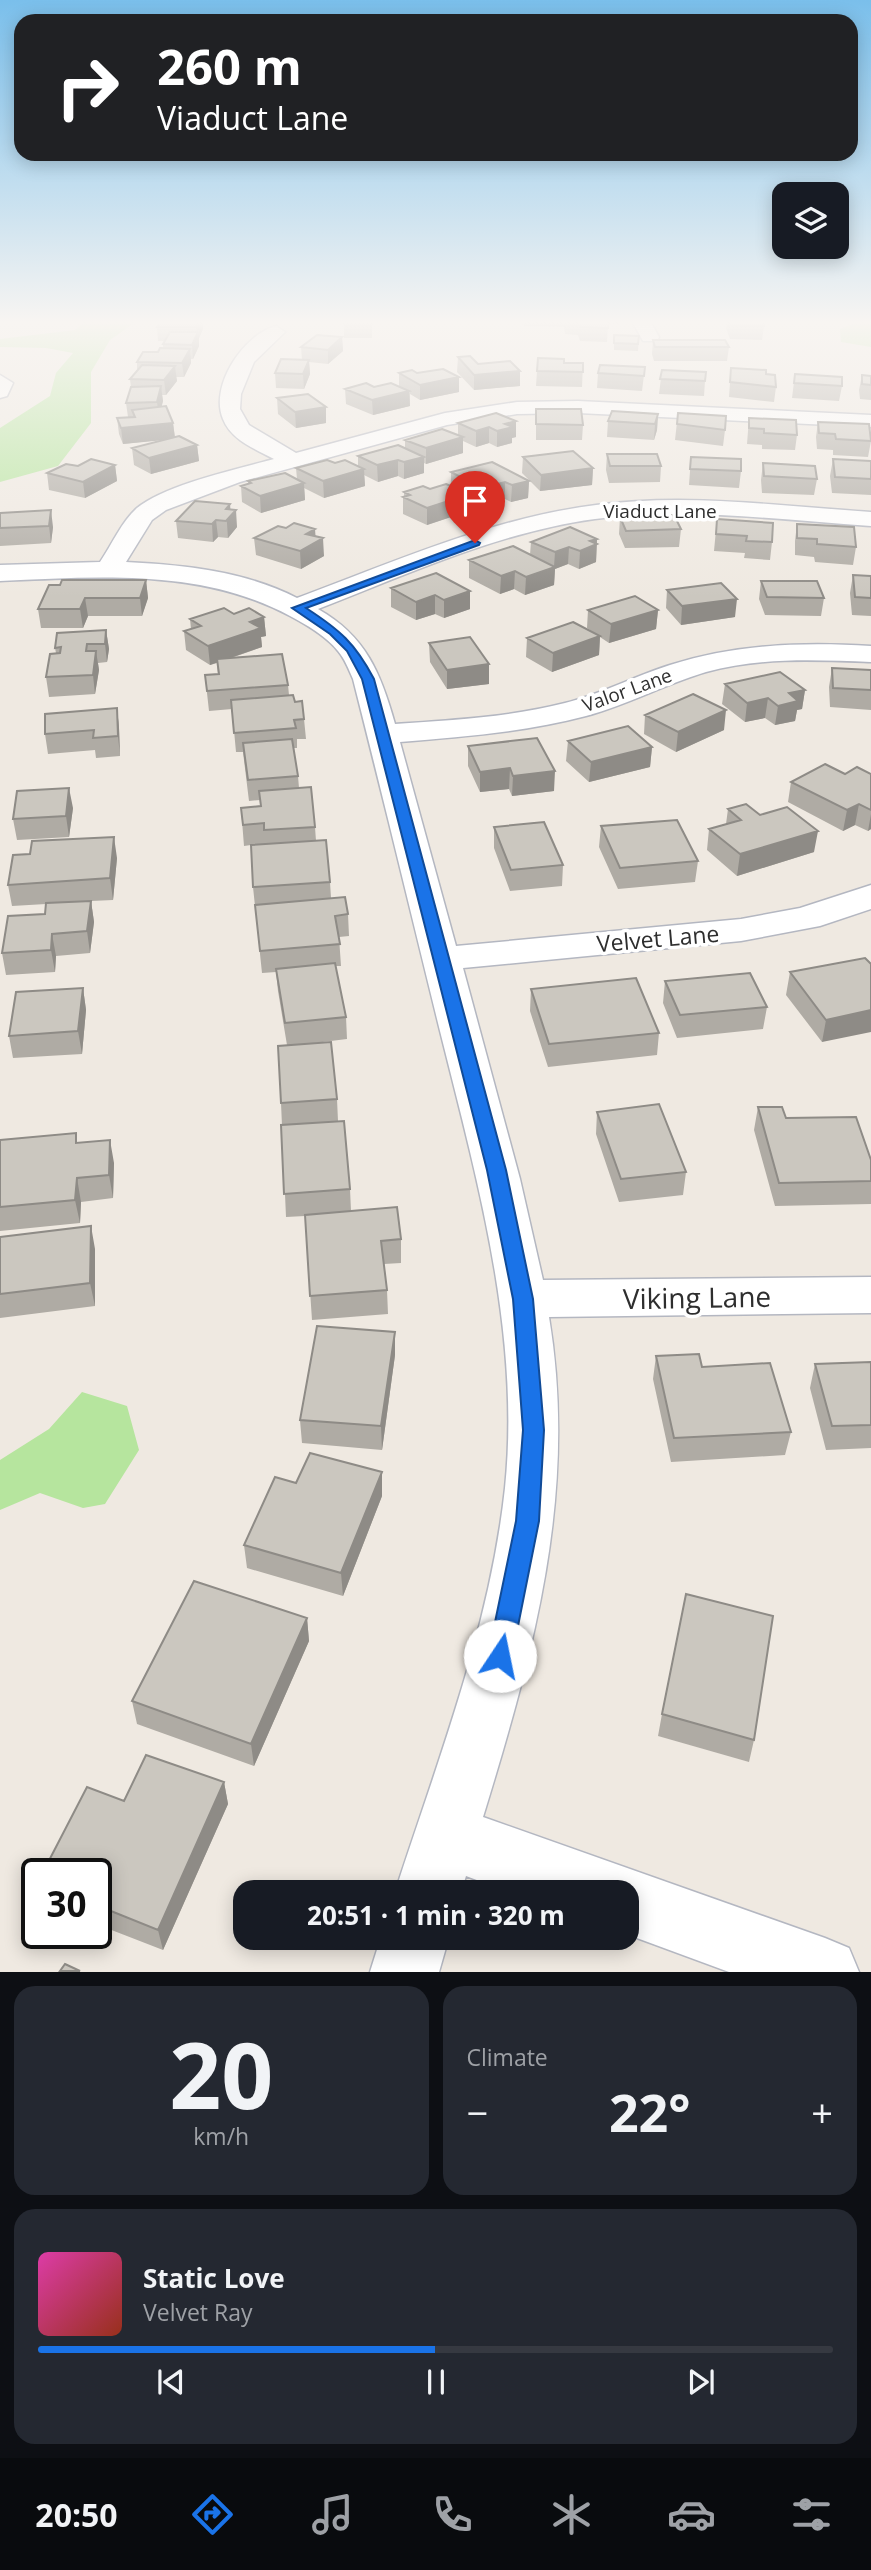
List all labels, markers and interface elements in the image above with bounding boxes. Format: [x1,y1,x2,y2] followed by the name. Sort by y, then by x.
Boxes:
[157,33,302,99] text: 260 m
[42,42,133,133] icon: right
[157,96,348,139] text: Viaduct Lane
[772,182,849,259] map controls
[772,182,849,259] button: layers
[445,471,505,543] pin
[456,482,494,520] icon: arrive
[603,498,717,524] street label: Viaduct Lane
[579,662,675,718] street label: Valor Lane
[595,917,721,959] street label: Velvet Lane
[623,1277,771,1317] street label: Viking Lane
[463,1619,537,1693] position arrow
[21,1858,112,1949] speed limit sign: 30
[307,1897,565,1933] text: 20:51 · 1 min · 320 m
[169,2012,273,2136] text: 20
[467,2041,548,2073] text: Climate
[609,2076,691,2147] text: 22°
[467,2086,488,2138] text: −
[811,2086,833,2138] text: +
[193,2120,249,2152] text: km/h
[143,2260,285,2296] text: Static Love
[143,2296,253,2328] text: Velvet Ray
[152,2363,190,2401] icon: previous
[417,2363,455,2401] icon: pause
[682,2363,720,2401] icon: next
[188,2490,237,2539] icon: directions
[308,2490,357,2539] icon: music
[428,2490,477,2539] icon: phone
[547,2490,596,2539] icon: climate
[667,2490,716,2539] icon: car
[787,2490,836,2539] icon: filters
[35,2493,118,2536] text: 20:50

